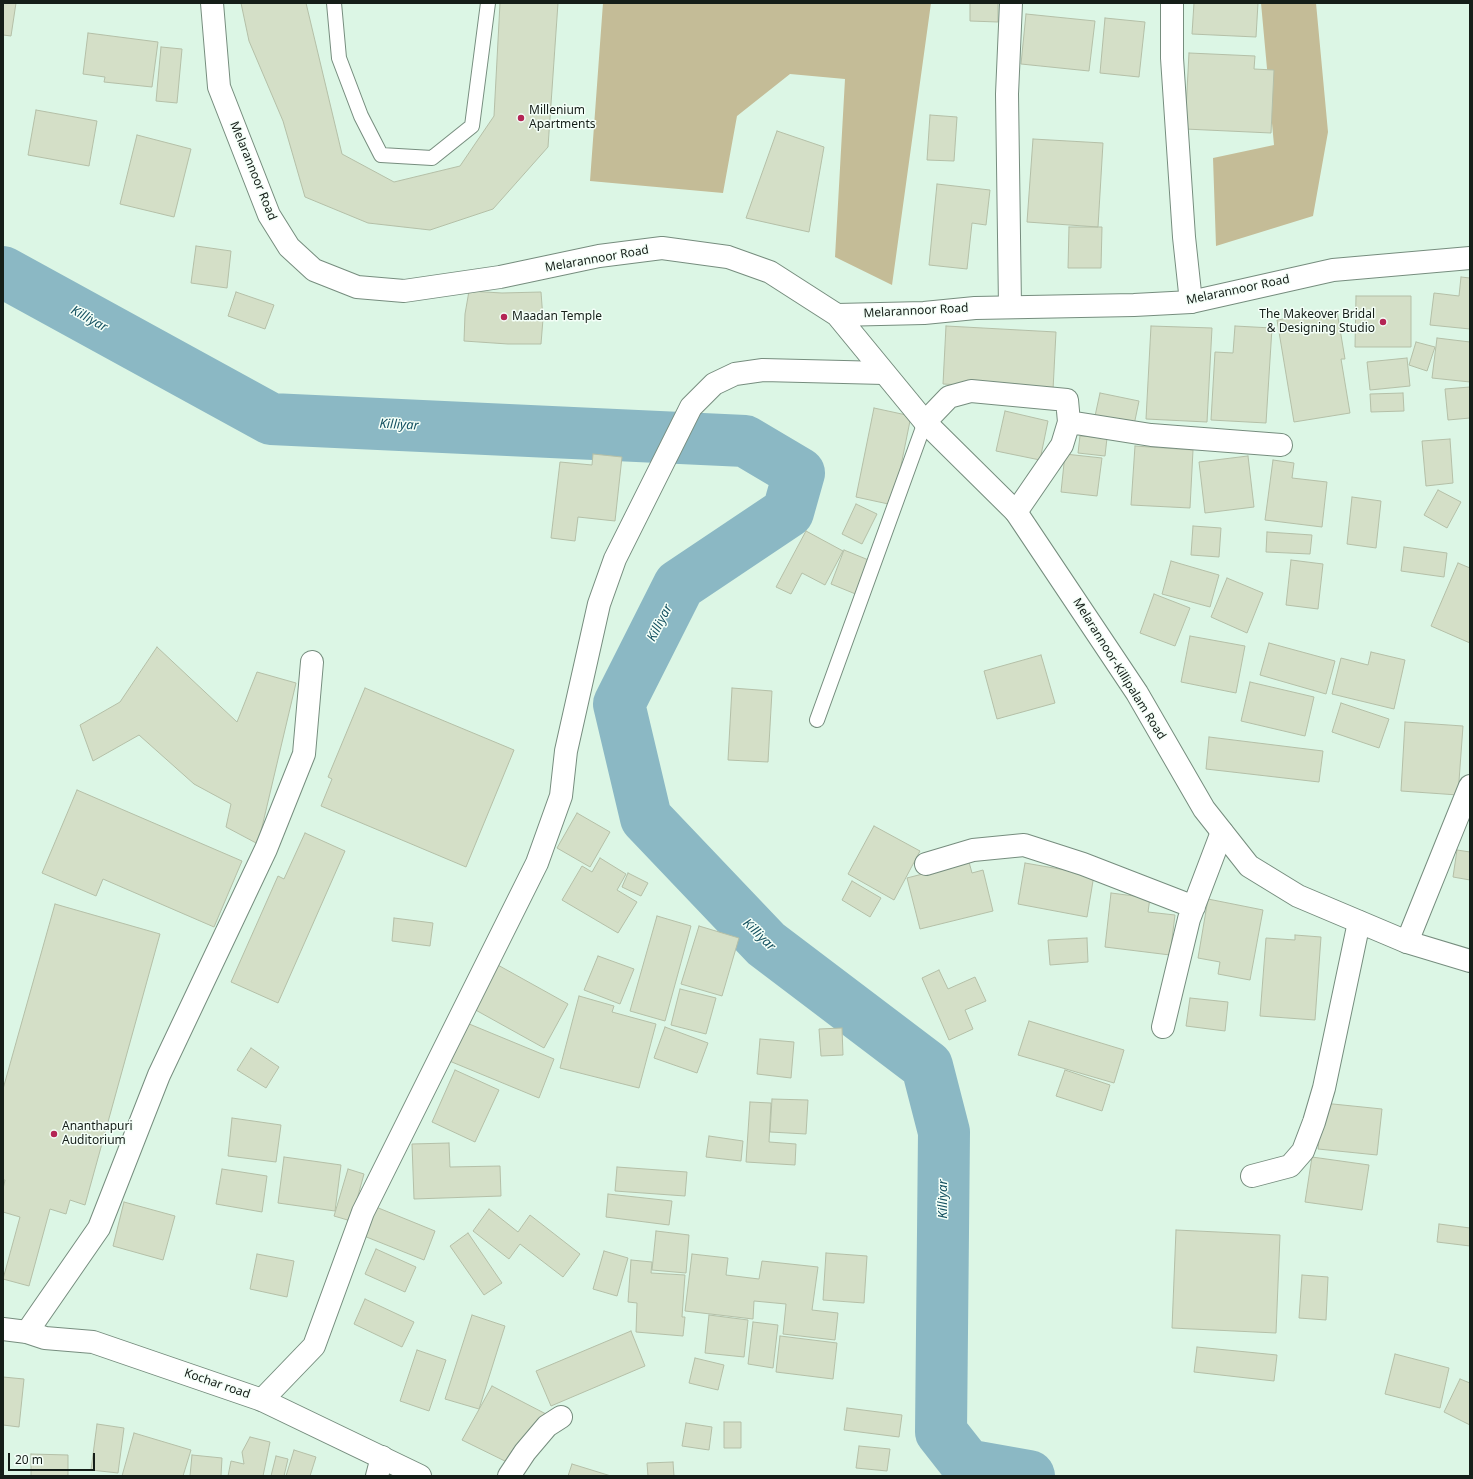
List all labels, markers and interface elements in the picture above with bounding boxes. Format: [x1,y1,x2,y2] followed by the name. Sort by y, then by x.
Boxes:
[529,104,596,132] place label: Millenium Apartments
[516,113,526,123] marker: Millenium Apartments
[227,120,279,222] street label: Melarannoor Road
[544,243,650,275] street label: Melarannoor Road
[1185,272,1291,308] street label: Melarannoor Road
[863,301,969,321] street label: Melarannoor Road
[68,303,110,335] water label: Killiyar
[1259,308,1375,336] place label: The Makeover Bridal & Designing Studio
[512,310,602,324] place label: Maadan Temple
[499,312,509,322] marker: Maadan Temple
[1378,317,1388,327] marker: The Makeover Bridal & Designing Studio
[379,416,419,434] water label: Killiyar
[1069,596,1169,742] street label: Melarannoor-Killipalam Road
[644,602,676,644] water label: Killiyar
[739,916,779,954] water label: Killiyar
[62,1120,133,1148] place label: Ananthapuri Auditorium
[49,1129,59,1139] marker: Ananthapuri Auditorium
[935,1179,951,1219] water label: Killiyar
[182,1366,252,1402] street label: Kochar road
[10,1445,97,1471] scale bar
[15,1451,43,1468] text: 20 m

